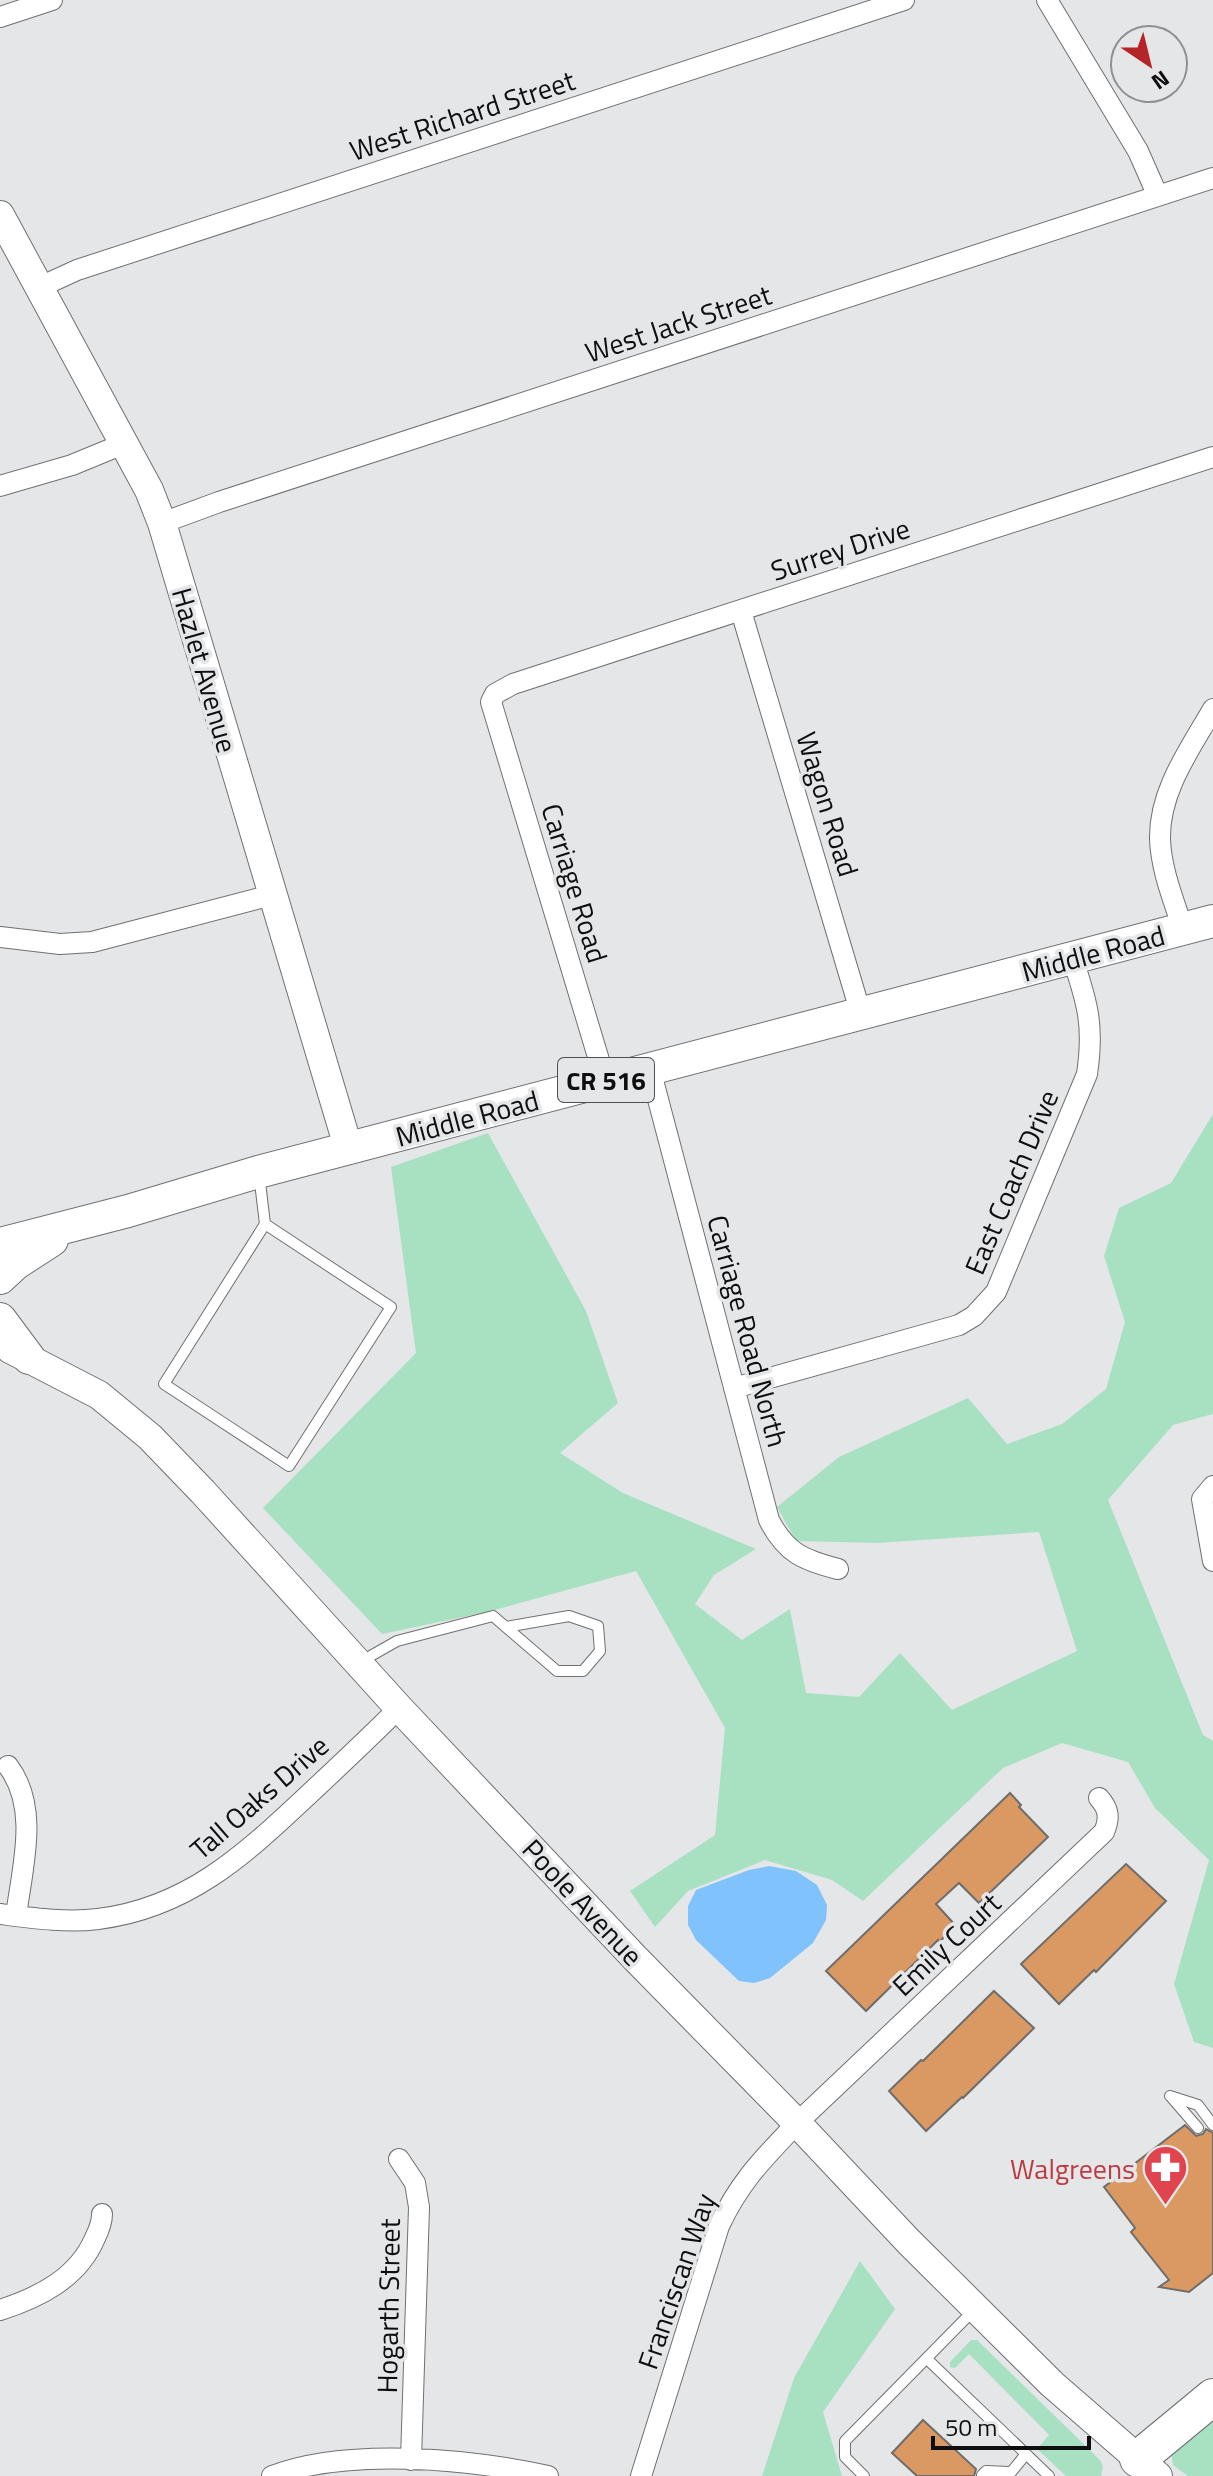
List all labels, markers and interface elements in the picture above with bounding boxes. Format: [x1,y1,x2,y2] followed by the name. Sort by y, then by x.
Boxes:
[1109,24,1189,104] north arrow
[344,58,580,172] street label: West Richard Street
[1144,62,1176,99] text: N
[579,273,777,373] street label: West Jack Street
[765,506,915,592] street label: Surrey Drive
[161,582,249,758] street label: Hazlet Avenue
[786,726,870,882] street label: Wagon Road
[530,798,620,968] street label: Carriage Road
[1017,913,1169,993] street label: Middle Road
[558,1058,654,1102] road number: CR 516
[391,1078,543,1158] street label: Middle Road
[953,1083,1069,1281] street label: East Coach Drive
[696,1210,800,1452] street label: Carriage Road North
[180,1724,338,1870] street label: Tall Oaks Drive
[513,1829,653,1975] street label: Poole Avenue
[882,1882,1010,2006] street label: Emily Court
[1142,2144,1190,2207] pharmacy icon: Walgreens
[1010,2147,1135,2190] place label: Walgreens
[626,2187,726,2375] street label: Franciscan Way
[365,2218,411,2394] street label: Hogarth Street
[933,2400,1089,2450] scale bar
[945,2409,997,2445] text: 50 m

